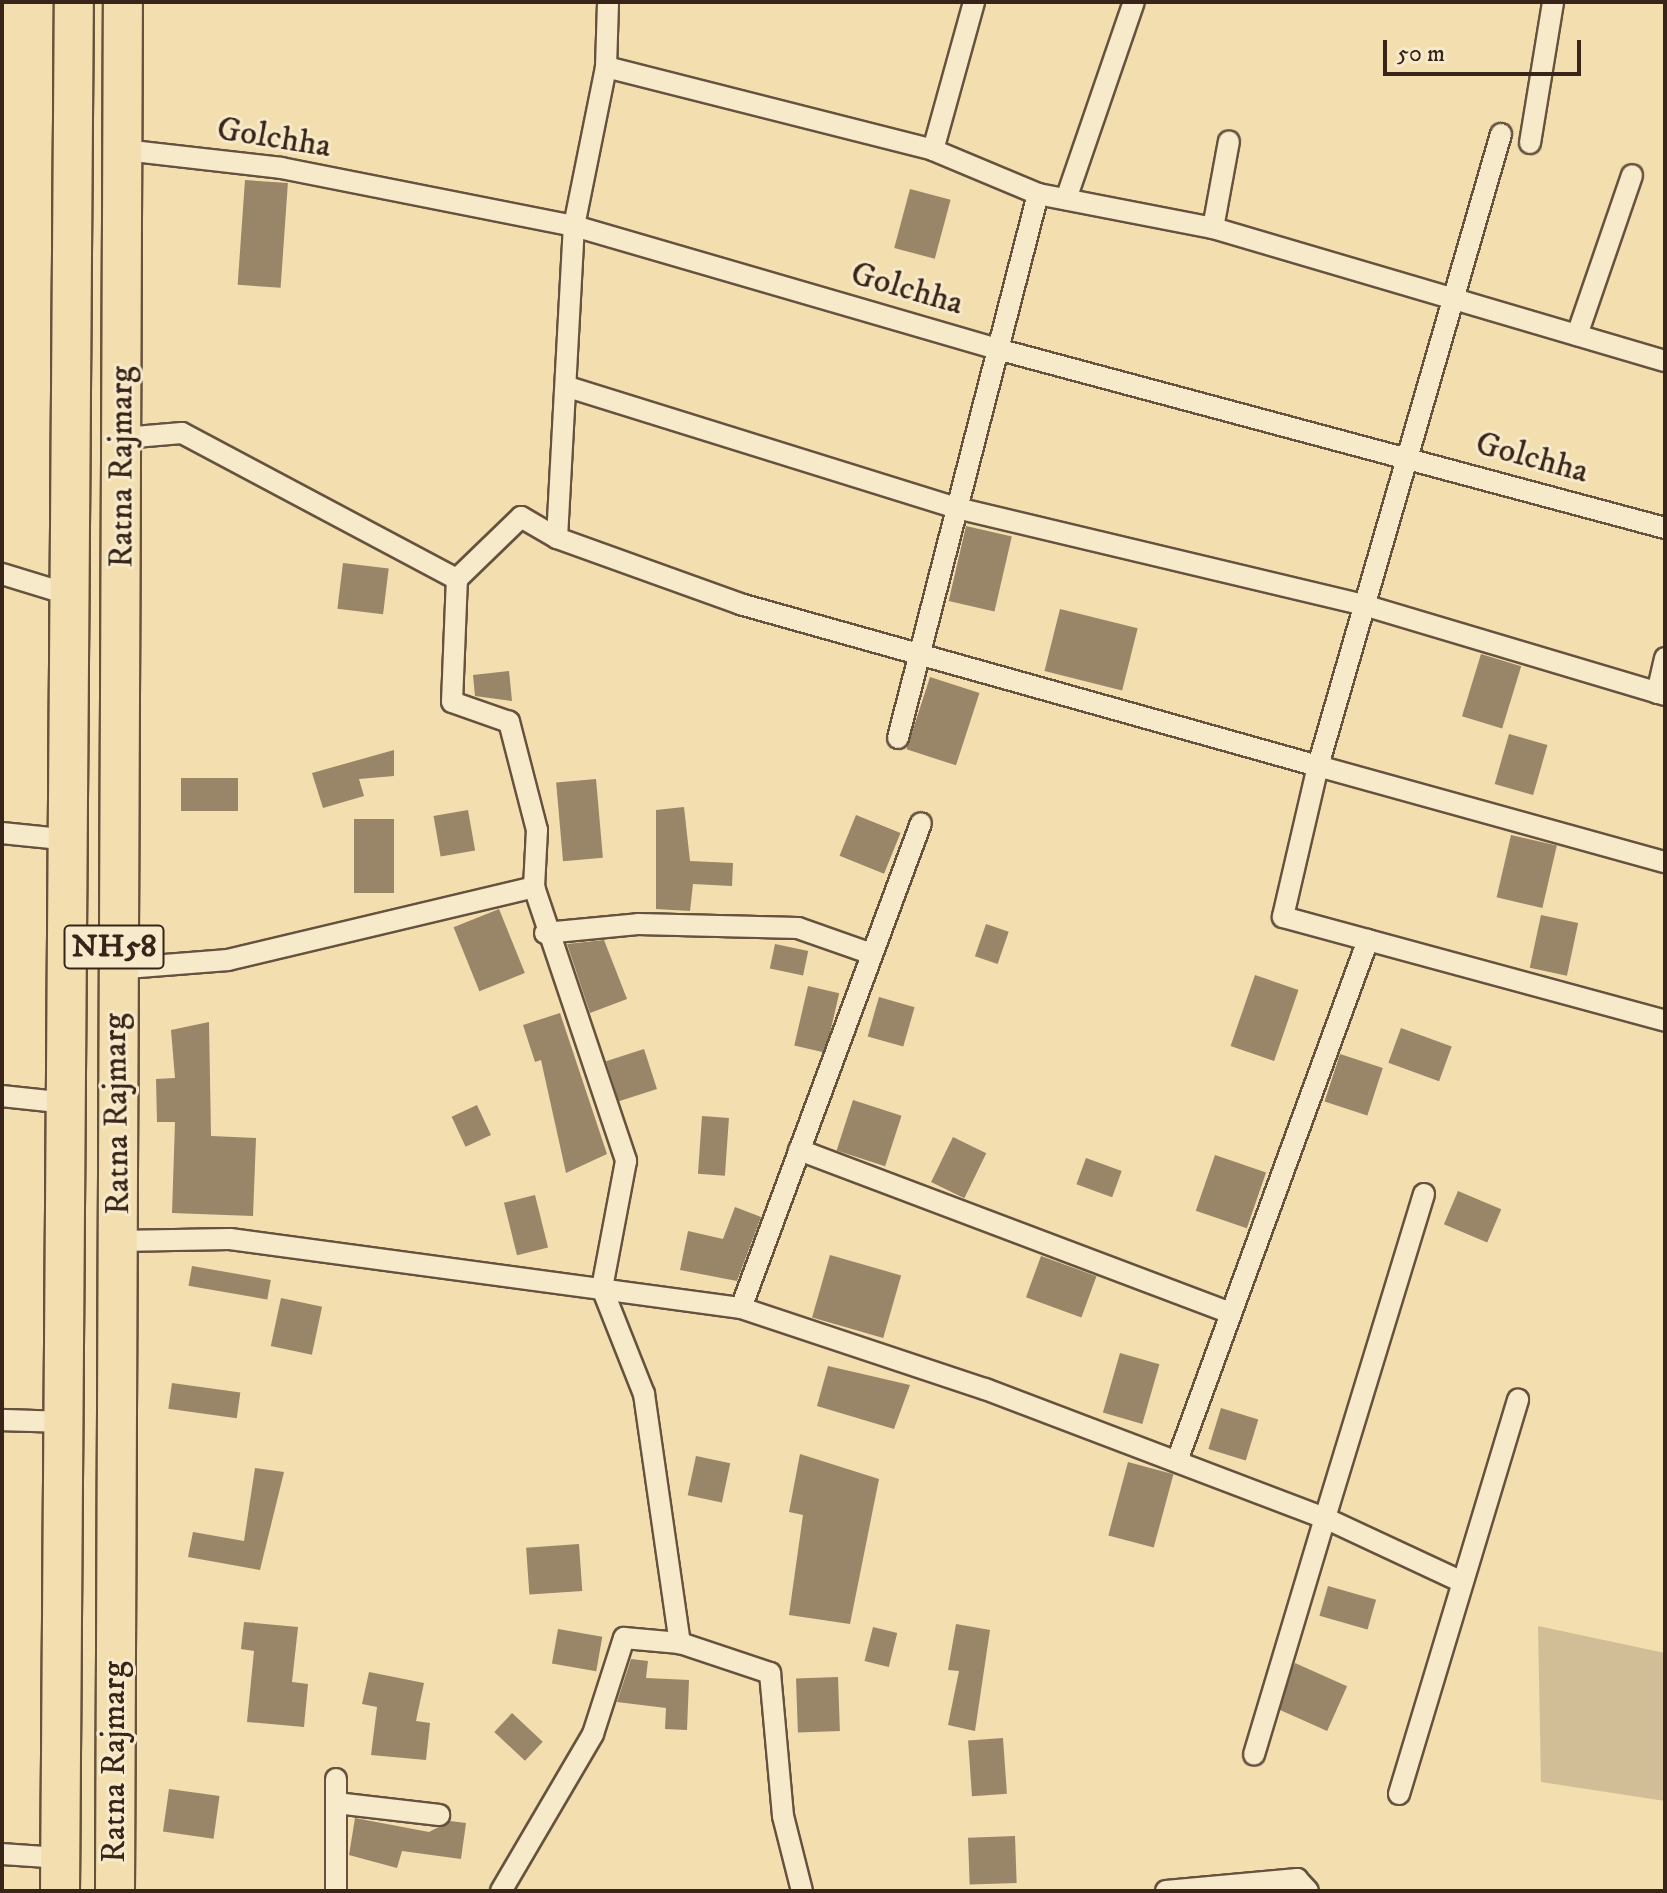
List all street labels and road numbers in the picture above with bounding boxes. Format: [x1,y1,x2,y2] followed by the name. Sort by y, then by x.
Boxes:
[214,109,334,167] street label: Golchha
[846,254,968,324] street label: Golchha
[102,366,142,568] street label: Ratna Rajmarg
[1471,423,1593,493] street label: Golchha
[62,919,166,975] road number: NH58
[95,1013,139,1215] street label: Ratna Rajmarg
[95,1661,135,1863] street label: Ratna Rajmarg

